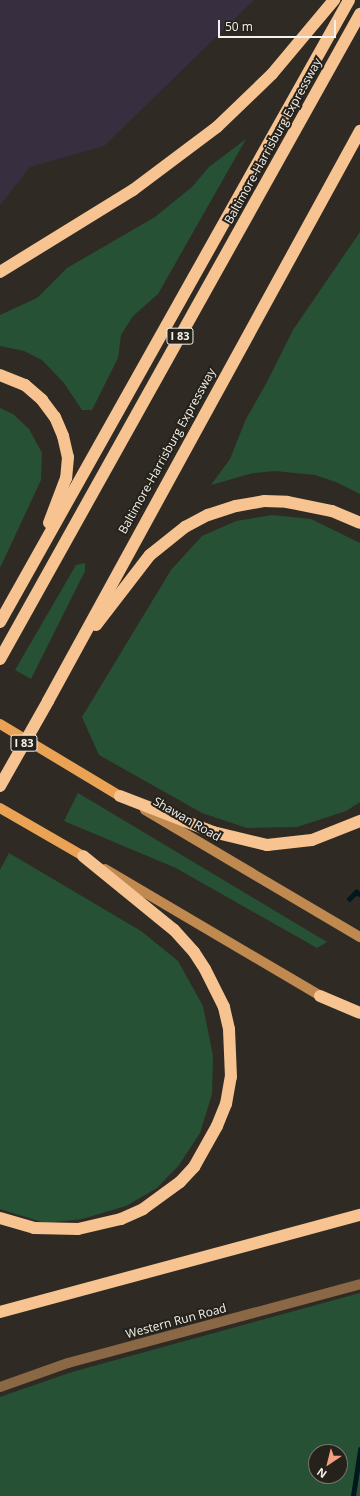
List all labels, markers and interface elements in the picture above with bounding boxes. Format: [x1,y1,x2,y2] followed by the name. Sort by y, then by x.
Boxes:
[220,12,338,38] scale bar
[225,18,253,35] text: 50 m
[221,56,325,226] street label: Baltimore-Harrisburg Expressway
[166,327,194,345] road number: I 83
[115,366,219,536] street label: Baltimore-Harrisburg Expressway
[10,734,38,752] road number: I 83
[151,794,223,844] street label: Shawan Road
[124,1301,228,1341] street label: Western Run Road
[308,1444,348,1484] north arrow
[313,1465,329,1482] text: N

